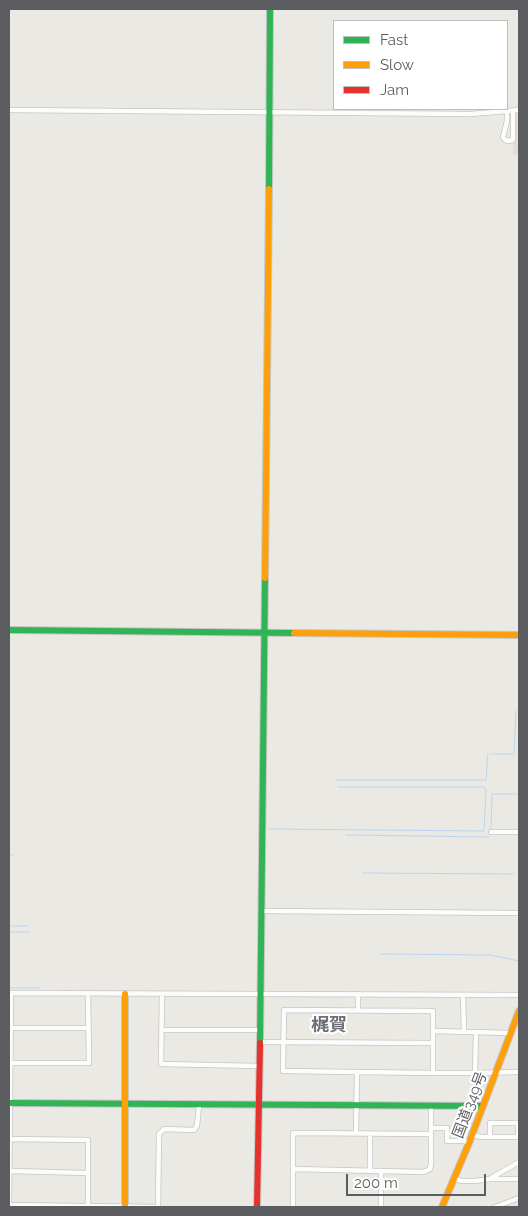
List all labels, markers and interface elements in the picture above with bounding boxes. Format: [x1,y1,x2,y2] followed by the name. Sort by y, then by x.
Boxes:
[333,20,508,110] legend
[380,31,408,49] text: Fast
[380,56,414,74] text: Slow
[380,81,409,99] text: Jam
[311,1015,347,1037] district label: 梶賀
[449,1069,491,1141] street label: 国道349号
[348,1164,488,1196] scale bar
[354,1174,398,1192] text: 200 m

